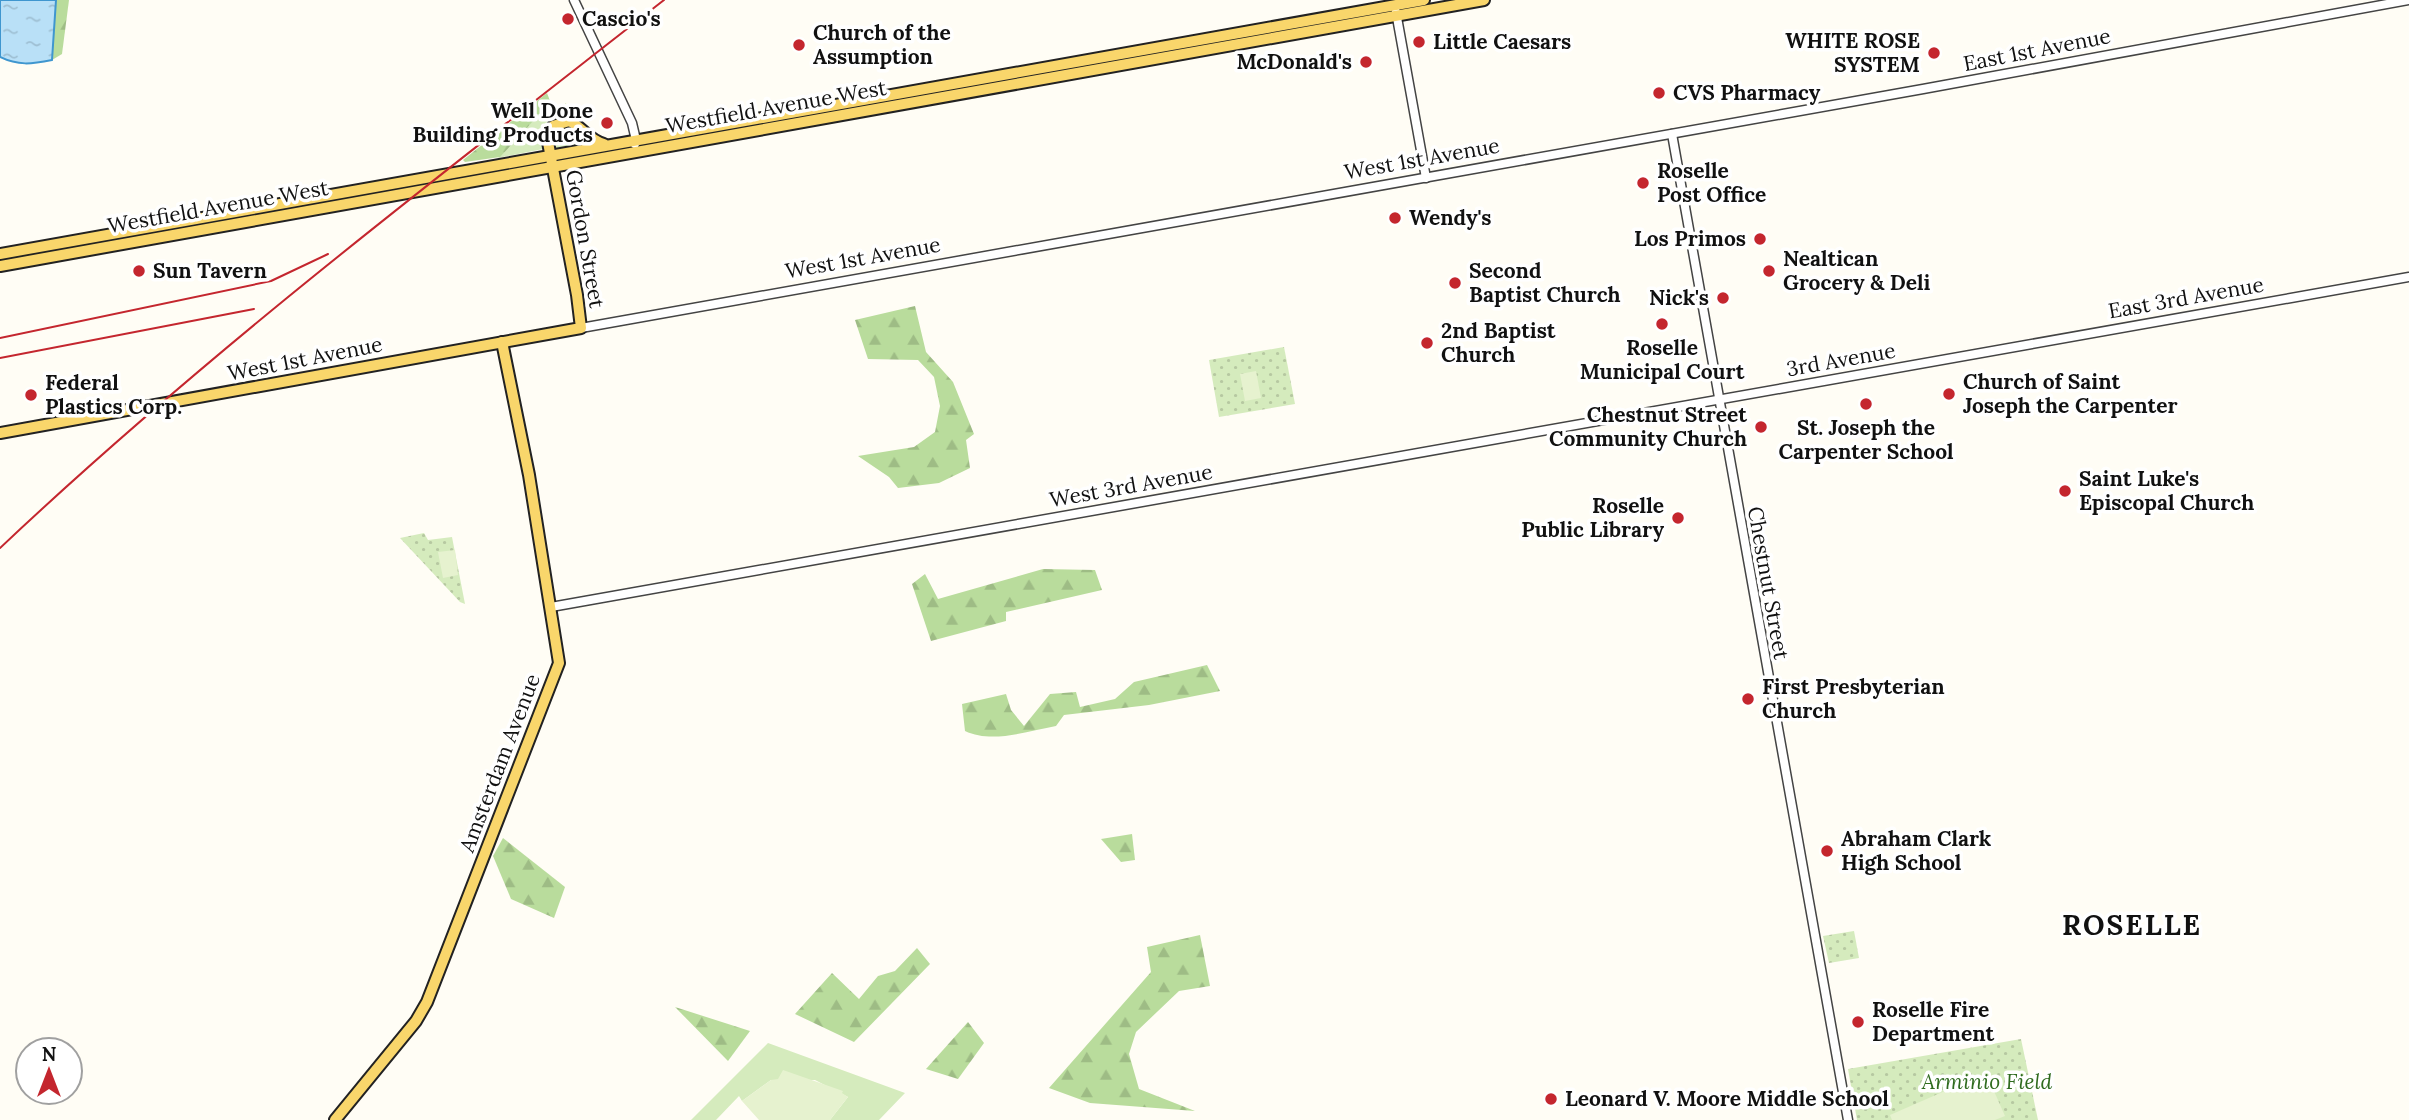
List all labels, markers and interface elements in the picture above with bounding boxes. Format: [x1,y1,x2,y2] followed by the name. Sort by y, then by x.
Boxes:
[582,5,661,32] place label: Cascio's
[560,11,576,27] marker: Cascio's
[813,19,951,70] place label: Church of the Assumption
[1961,22,2113,77] street label: East 1st Avenue
[1785,27,1920,78] place label: WHITE ROSE SYSTEM
[1433,28,1571,55] place label: Little Caesars
[1411,34,1427,50] marker: Little Caesars
[791,37,807,53] marker: Church of the Assumption
[1926,45,1942,61] marker: WHITE ROSE SYSTEM
[1236,48,1352,75] place label: McDonald's
[1358,54,1374,70] marker: McDonald's
[663,74,889,139] street label: Westfield Avenue West
[1673,79,1821,106] place label: CVS Pharmacy
[1651,85,1667,101] marker: CVS Pharmacy
[412,97,593,148] place label: Well Done Building Products
[599,115,615,131] marker: Well Done Building Products
[1342,132,1502,185] street label: West 1st Avenue
[1657,157,1766,208] place label: Roselle Post Office
[560,168,611,311] street label: Gordon Street
[105,174,331,239] street label: Westfield Avenue West
[1635,175,1651,191] marker: Roselle Post Office
[1409,204,1491,231] place label: Wendy's
[1387,210,1403,226] marker: Wendy's
[1634,225,1746,252] place label: Los Primos
[783,231,943,284] street label: West 1st Avenue
[1752,231,1768,247] marker: Los Primos
[1783,245,1931,296] place label: Nealtican Grocery & Deli
[153,257,267,284] place label: Sun Tavern
[1469,257,1621,308] place label: Second Baptist Church
[131,263,147,279] marker: Sun Tavern
[1761,263,1777,279] marker: Nealtican Grocery & Deli
[2106,271,2266,324] street label: East 3rd Avenue
[1447,275,1463,291] marker: Second Baptist Church
[1649,284,1709,311] place label: Nick's
[1715,290,1731,306] marker: Nick's
[1654,316,1670,332] marker: Roselle Municipal Court
[1441,317,1556,368] place label: 2nd Baptist Church
[225,330,385,387] street label: West 1st Avenue
[1580,334,1745,385] place label: Roselle Municipal Court
[1419,335,1435,351] marker: 2nd Baptist Church
[1784,337,1897,382] street label: 3rd Avenue
[1963,368,2178,419] place label: Church of Saint Joseph the Carpenter
[45,369,182,420] place label: Federal Plastics Corp.
[1941,386,1957,402] marker: Church of Saint Joseph the Carpenter
[23,387,39,403] marker: Federal Plastics Corp.
[1858,396,1874,412] marker: St. Joseph the Carpenter School
[1549,401,1747,452] place label: Chestnut Street Community Church
[1778,414,1954,465] place label: St. Joseph the Carpenter School
[1753,419,1769,435] marker: Chestnut Street Community Church
[1047,458,1214,513] street label: West 3rd Avenue
[2079,465,2254,516] place label: Saint Luke's Episcopal Church
[2057,483,2073,499] marker: Saint Luke's Episcopal Church
[1521,492,1664,543] place label: Roselle Public Library
[1742,504,1795,662] street label: Chestnut Street
[1670,510,1686,526] marker: Roselle Public Library
[453,670,546,857] street label: Amsterdam Avenue
[1762,673,1945,724] place label: First Presbyterian Church
[1740,691,1756,707] marker: First Presbyterian Church
[1841,825,1992,876] place label: Abraham Clark High School
[1819,843,1835,859] marker: Abraham Clark High School
[2062,907,2202,943] district label: ROSELLE
[1872,996,1995,1047] place label: Roselle Fire Department
[1850,1014,1866,1030] marker: Roselle Fire Department
[14,1036,84,1106] north arrow
[42,1042,57,1066] text: N
[1921,1068,2053,1095] park label: Arminio Field
[1565,1085,1889,1112] place label: Leonard V. Moore Middle School
[1543,1091,1559,1107] marker: Leonard V. Moore Middle School

